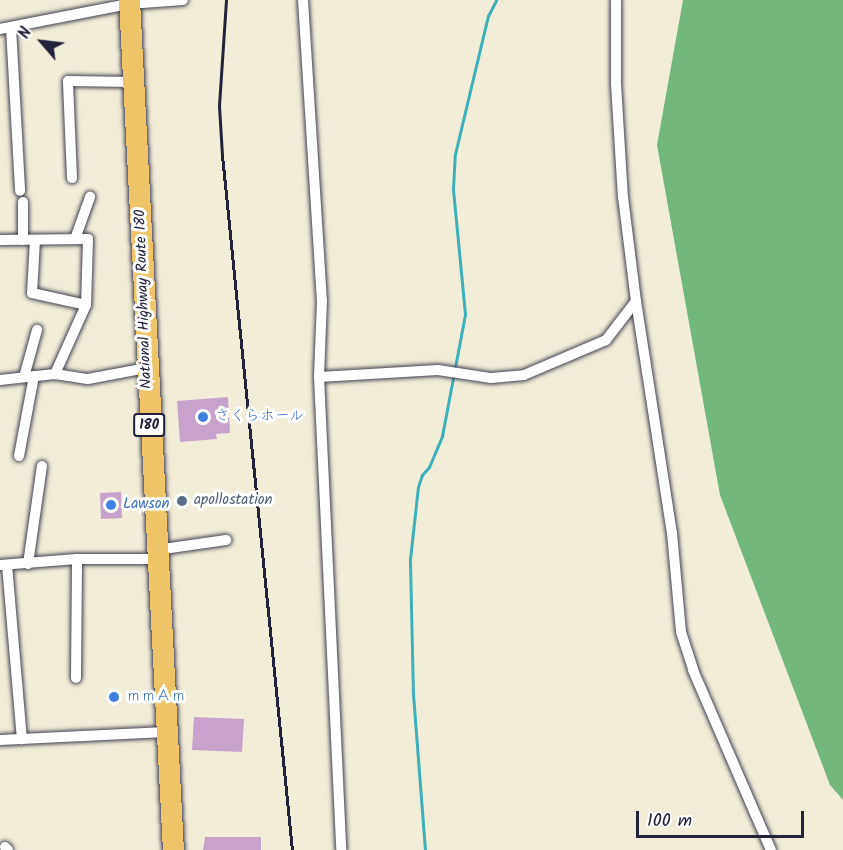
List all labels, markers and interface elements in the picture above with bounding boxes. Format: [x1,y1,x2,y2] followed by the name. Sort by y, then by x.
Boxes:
[12,12,72,72] north arrow
[12,23,39,44] text: N
[132,209,156,389] street label: National Highway Route 180
[215,408,305,426] place label: さくらホール
[196,410,210,424] marker: さくらホール
[132,414,166,436] road number: 180
[194,492,273,510] place label: apollostation
[175,494,189,508] marker: apollostation
[123,496,169,514] place label: Lawson
[104,498,118,512] marker: Lawson
[126,688,186,706] place label: ｍｍＡｍ
[107,690,121,704] marker: ｍｍＡｍ
[639,799,807,837] scale bar
[647,807,692,836] text: 100 m

